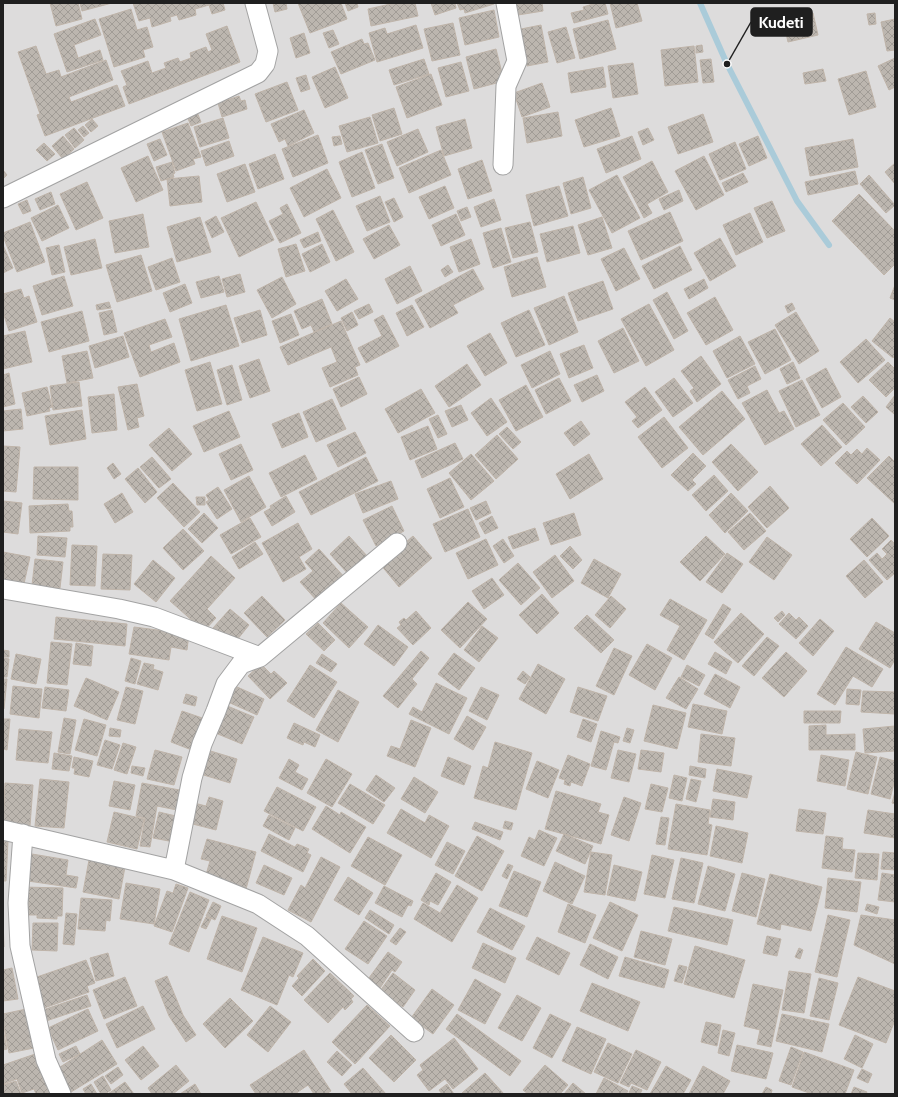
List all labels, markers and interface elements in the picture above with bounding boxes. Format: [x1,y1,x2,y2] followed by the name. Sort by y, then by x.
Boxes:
[751,8,812,36] callout: Kudeti
[758,13,804,32] text: Kudeti

